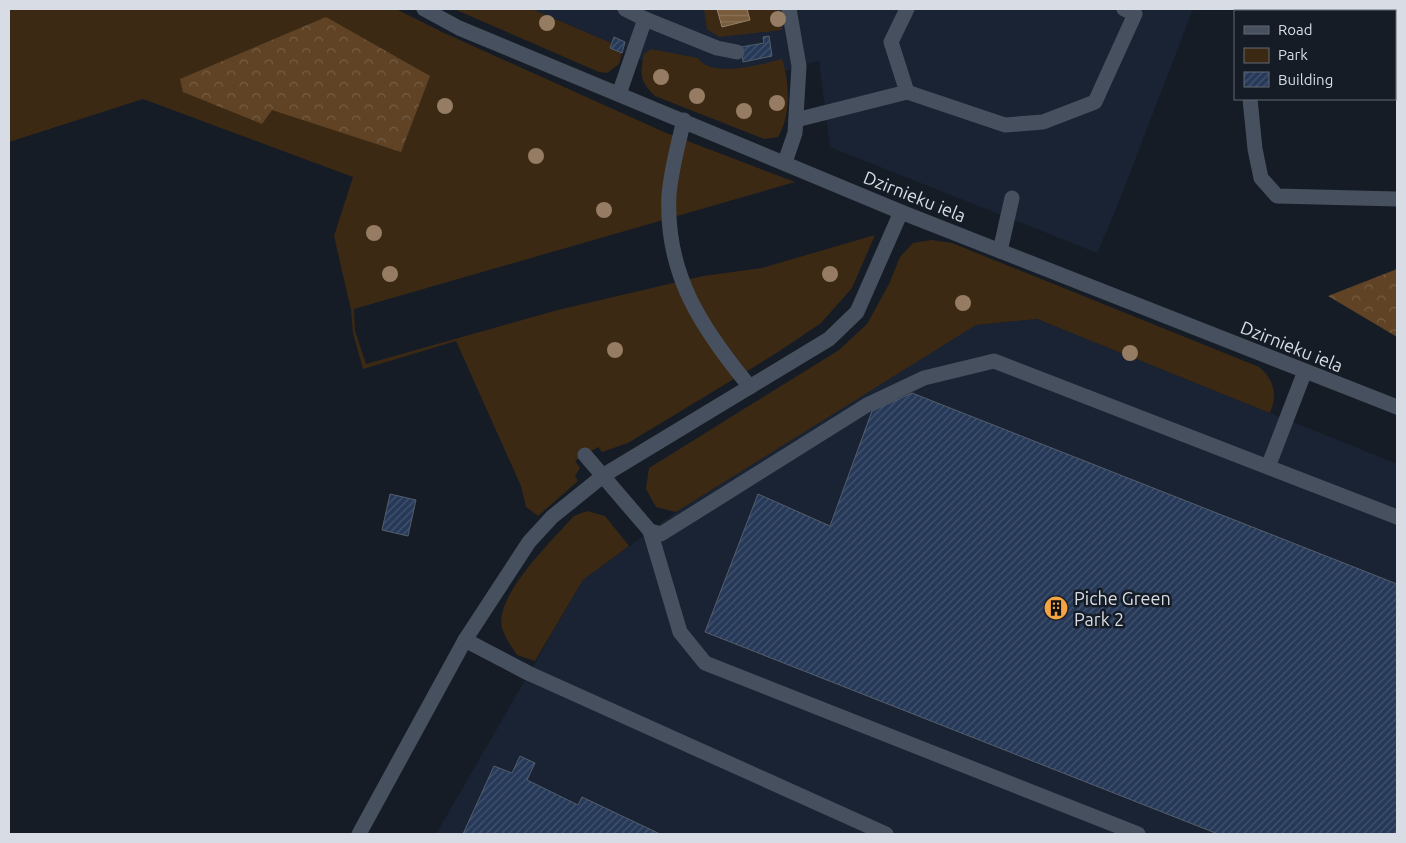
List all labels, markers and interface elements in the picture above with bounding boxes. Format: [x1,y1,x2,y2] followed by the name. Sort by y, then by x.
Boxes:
[1234,10,1396,100] legend
[1278,21,1313,38] text: Road
[1278,46,1308,63] text: Park
[1278,71,1333,88] text: Building
[861,166,969,226] street label: Dzirnieku iela
[1238,316,1346,376] street label: Dzirnieku iela
[1074,588,1171,629] place label: Piche Green Park 2
[1043,595,1069,621] building icon: Piche Green Park 2

